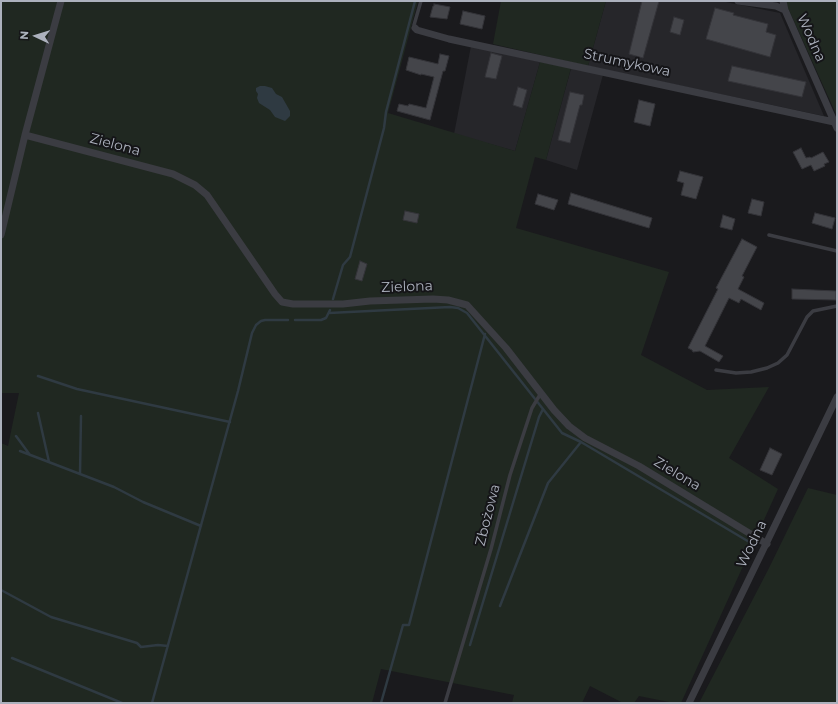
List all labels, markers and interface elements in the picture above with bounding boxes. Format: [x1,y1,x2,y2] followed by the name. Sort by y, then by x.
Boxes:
[793,11,829,65] street label: Wodna
[16,16,56,56] north arrow
[17,30,31,40] text: N
[582,46,672,80] street label: Strumykowa
[88,130,142,160] street label: Zielona
[381,278,433,296] street label: Zielona
[651,454,703,494] street label: Zielona
[472,482,504,548] street label: Zbożowa
[733,517,771,571] street label: Wodna

